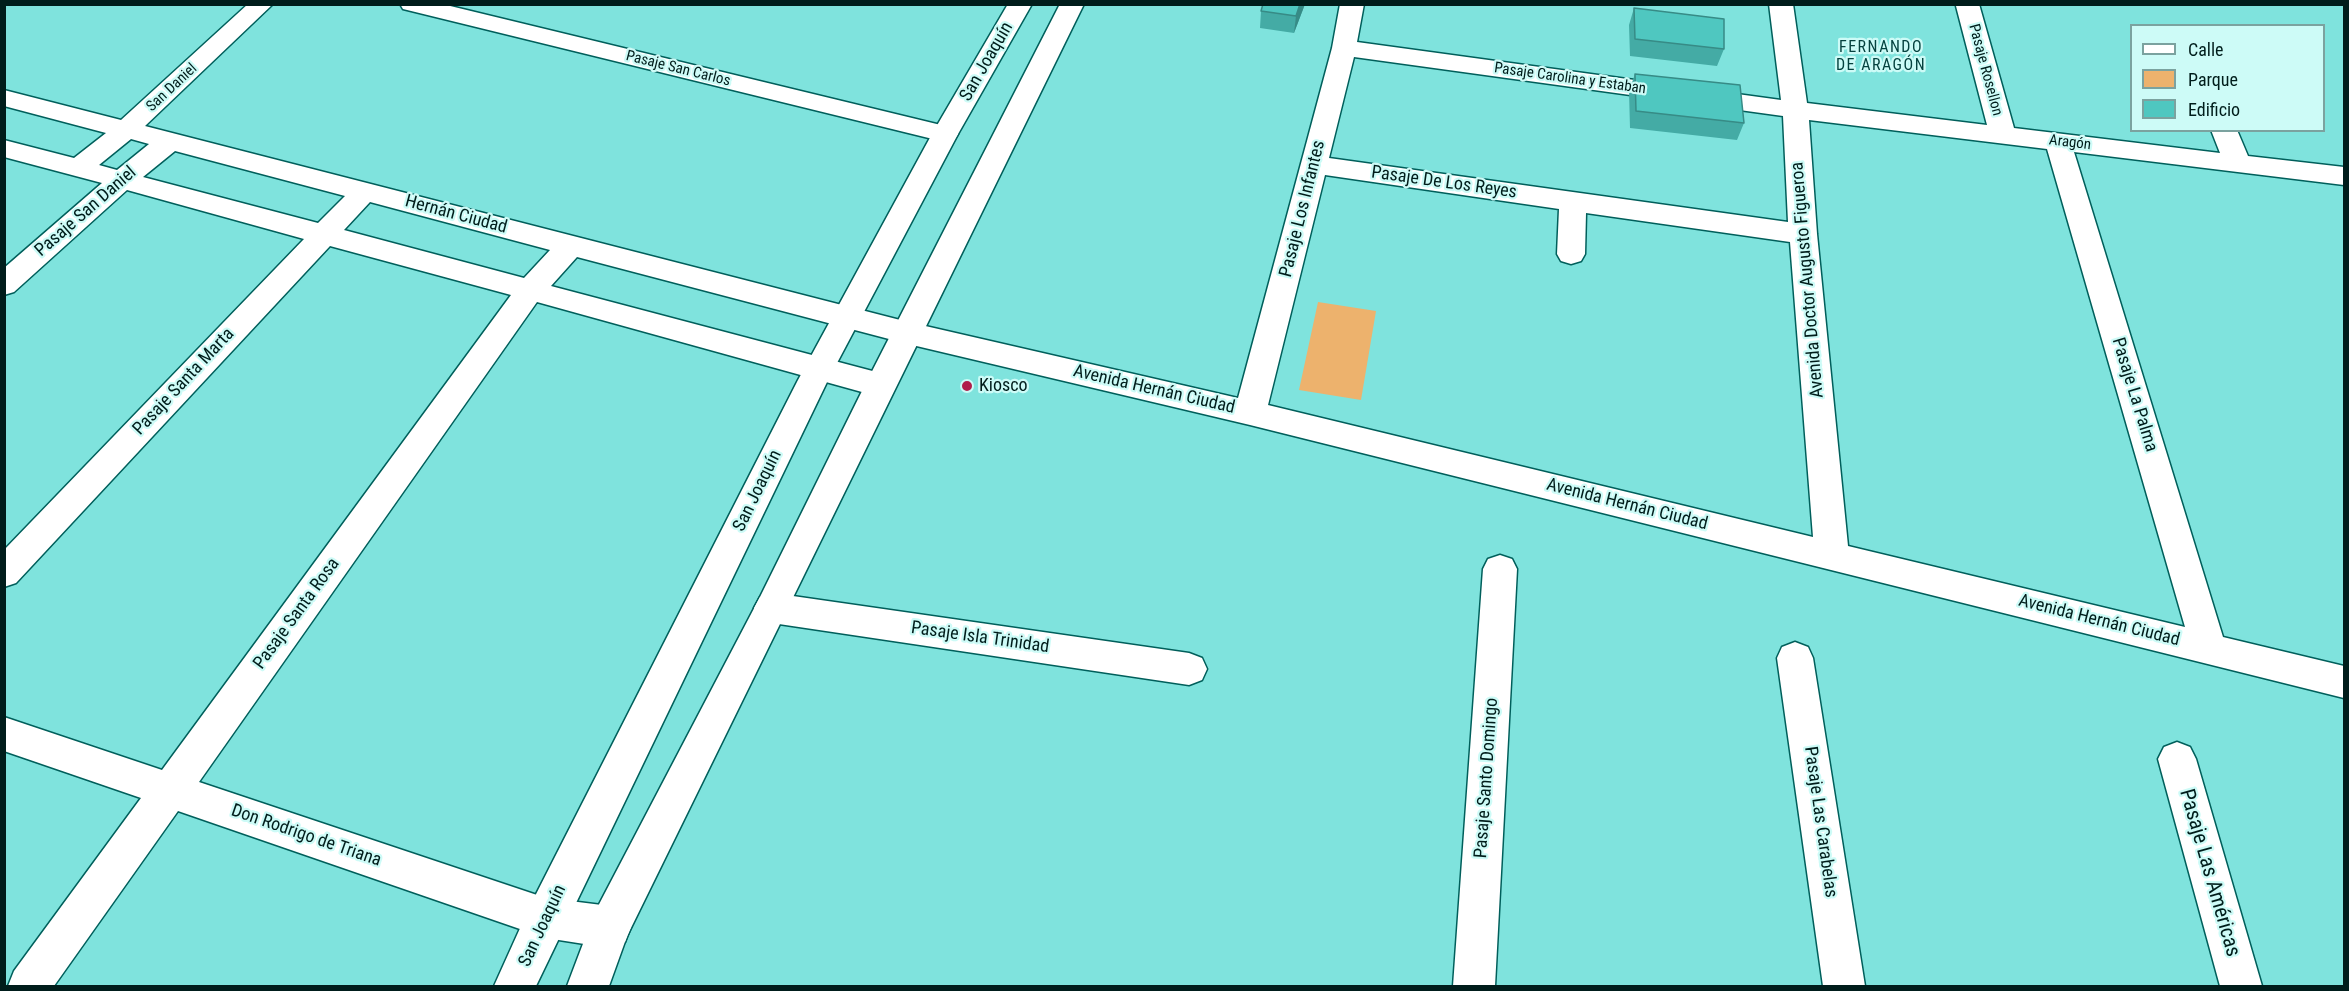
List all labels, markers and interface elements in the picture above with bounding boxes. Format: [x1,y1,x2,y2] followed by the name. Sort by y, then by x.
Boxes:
[956,19,1018,105] street label: San Joaquín
[1964,22,2006,118] street label: Pasaje Rosellon
[2130,24,2325,132] legend
[1836,38,1926,76] district label: FERNANDO DE ARAGÓN
[2188,39,2224,60] text: Calle
[624,47,732,91] street label: Pasaje San Carlos
[1493,59,1647,99] street label: Pasaje Carolina y Estaban
[143,60,201,116] street label: San Daniel
[2188,69,2238,90] text: Parque
[2188,99,2240,120] text: Edificio
[2048,131,2092,155] street label: Aragón
[1276,138,1330,280] street label: Pasaje Los Infantes
[1787,161,1829,399] street label: Avenida Doctor Augusto Figueroa
[31,162,141,262] street label: Pasaje San Daniel
[1370,162,1518,204] street label: Pasaje De Los Reyes
[403,191,509,239] street label: Hernán Ciudad
[129,324,239,440] street label: Pasaje Santa Marta
[2106,335,2162,455] street label: Pasaje La Palma
[1071,361,1237,419] street label: Avenida Hernán Ciudad
[979,375,1028,397] place label: Kiosco
[960,379,974,393] marker: Kiosco
[729,447,787,535] street label: San Joaquín
[1544,475,1710,535] street label: Avenida Hernán Ciudad
[249,554,345,674] street label: Pasaje Santa Rosa
[2016,591,2182,651] street label: Avenida Hernán Ciudad
[910,618,1050,658] street label: Pasaje Isla Trinidad
[1471,697,1503,859] street label: Pasaje Santo Domingo
[1799,745,1841,899] street label: Pasaje Las Carabelas
[2173,786,2245,960] street label: Pasaje Las Américas
[228,800,384,872] street label: Don Rodrigo de Triana
[515,882,571,970] street label: San Joaquín

